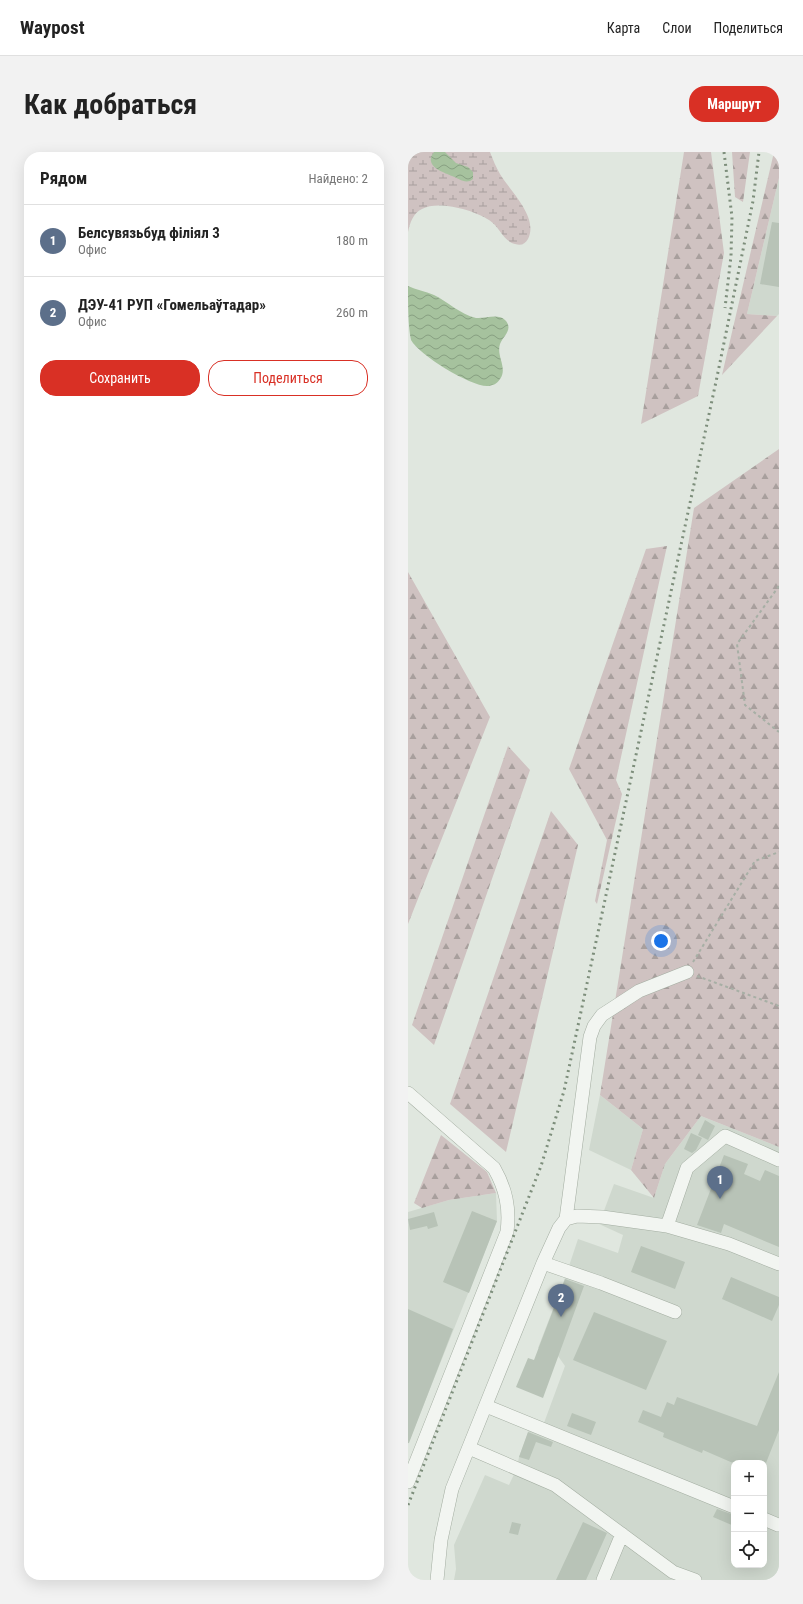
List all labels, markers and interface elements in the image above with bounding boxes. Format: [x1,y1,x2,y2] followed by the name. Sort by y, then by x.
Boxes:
[20,16,85,39] text: Waypost
[607,20,640,36] text: Карта
[662,20,692,36] text: Слои
[714,20,783,36] text: Поделиться
[689,86,779,122] button: Маршрут
[24,88,197,121] text: Как добраться
[40,168,87,188] text: Рядом
[308,171,368,186] text: Найдено: 2
[78,224,220,242] text: Белсувязьбуд філіял 3
[50,233,56,248] text: 1
[336,233,368,248] text: 180 m
[78,242,107,257] text: Офис
[78,296,266,314] text: ДЭУ-41 РУП «Гомельаўтадар»
[50,305,56,320] text: 2
[336,305,368,320] text: 260 m
[78,314,107,329] text: Офис
[40,360,200,396] button: Сохранить
[208,360,368,396] button: Поделиться
[651,931,671,951] your location
[707,1166,733,1199] pin: 1
[548,1284,574,1317] pin: 2
[731,1460,767,1568] map controls
[731,1460,767,1496] button: +
[731,1496,767,1532] button: −
[731,1532,767,1568] button: locate

